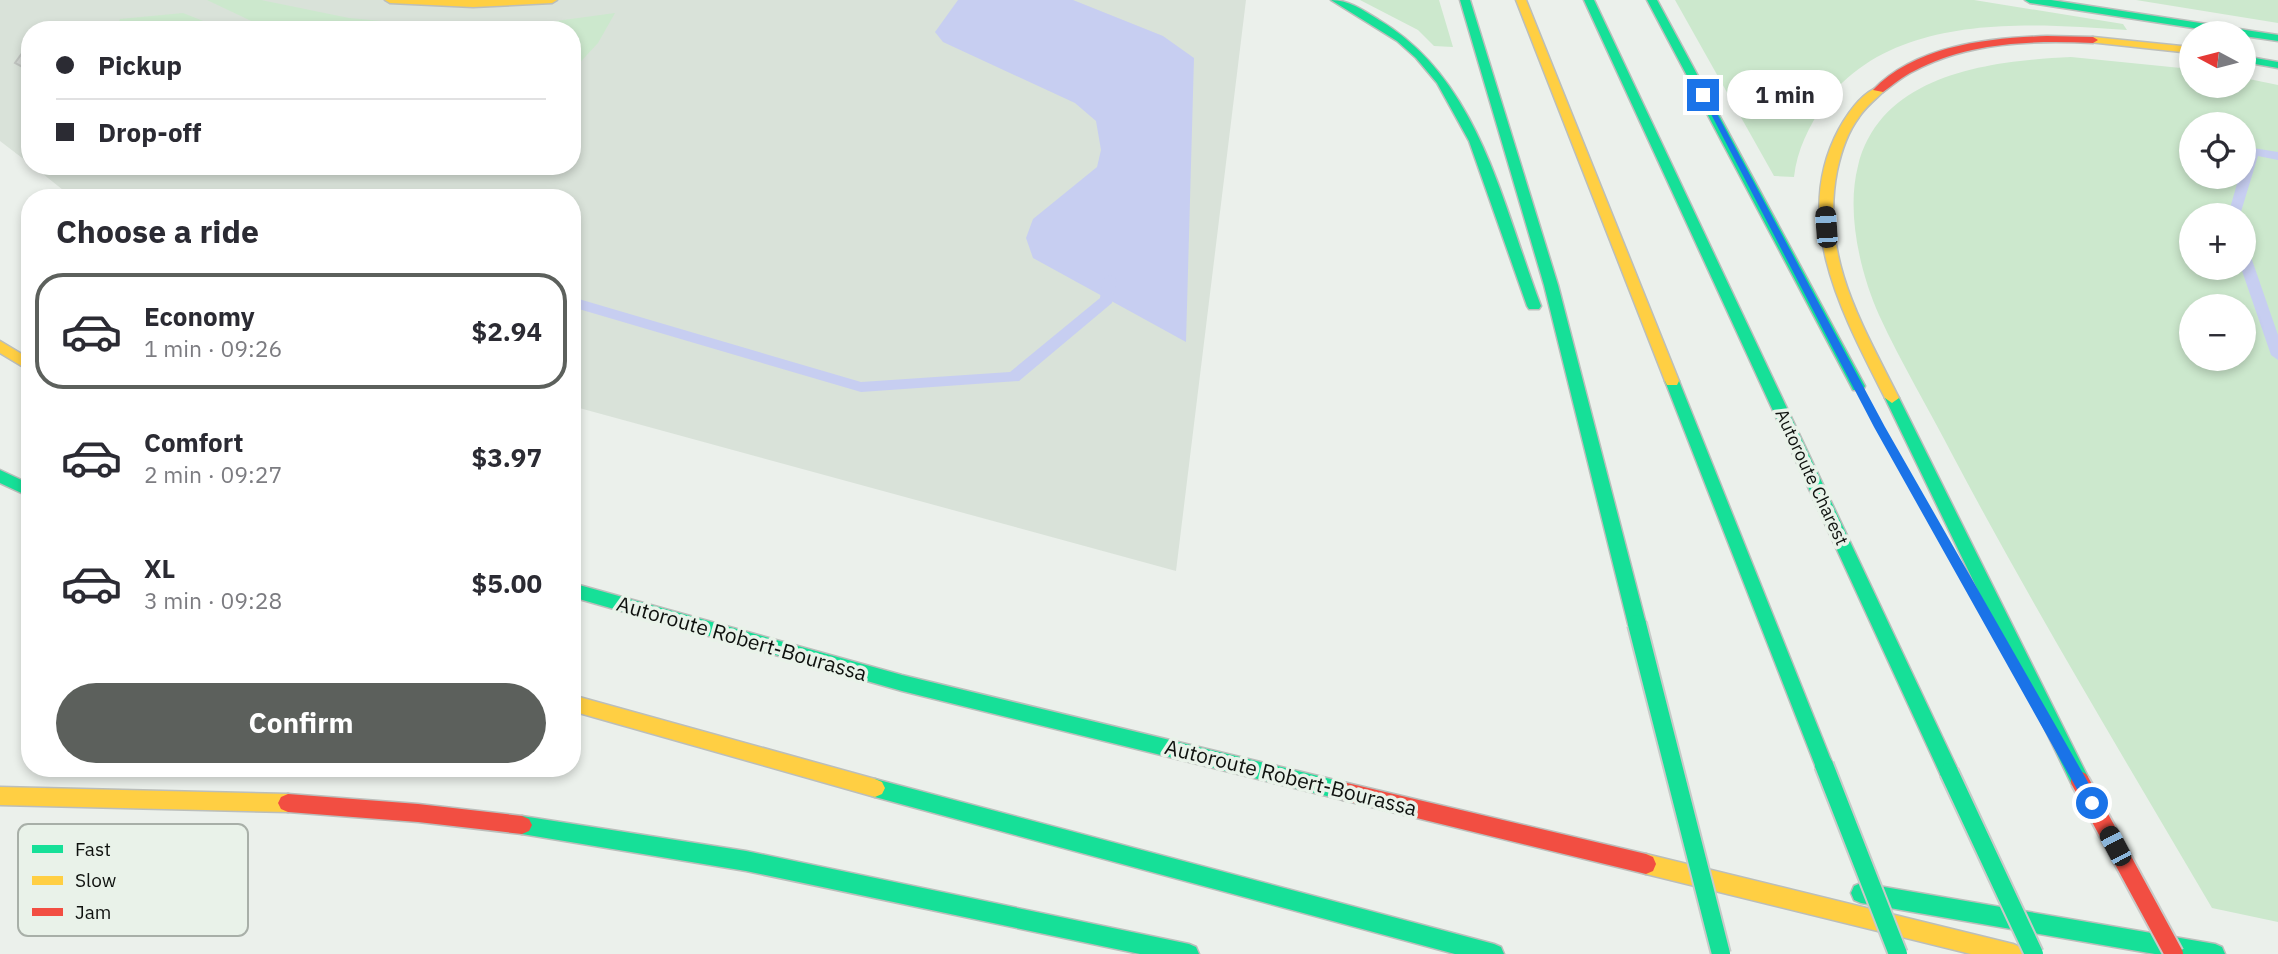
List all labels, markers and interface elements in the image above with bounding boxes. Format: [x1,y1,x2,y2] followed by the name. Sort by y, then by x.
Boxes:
[2179,21,2256,98] north arrow
[2179,21,2256,371] map controls
[98,48,182,82] text: Pickup
[1728,70,1843,119] callout: 1 min
[1687,79,1719,111] route end
[1755,79,1815,109] text: 1 min
[2179,112,2256,189] button: locate
[98,115,201,149] text: Drop-off
[2179,203,2256,280] button: +
[1815,205,1838,249] car
[56,210,259,252] text: Choose a ride
[2179,294,2256,371] button: −
[144,299,255,333] text: Economy
[60,300,123,363] icon: car
[472,314,542,348] text: $2.94
[144,333,282,363] text: 1 min · 09:26
[1770,405,1854,549] street label: Autoroute Charest
[144,425,243,459] text: Comfort
[60,426,123,489] icon: car
[472,440,542,474] text: $3.97
[144,459,282,489] text: 2 min · 09:27
[144,551,175,585] text: XL
[60,552,123,615] icon: car
[472,566,542,600] text: $5.00
[144,585,282,615] text: 3 min · 09:28
[614,589,870,687] street label: Autoroute Robert-Bourassa
[56,683,546,763] button: Confirm
[1162,732,1420,822] street label: Autoroute Robert-Bourassa
[2076,787,2108,819] route start
[2096,823,2135,869] car
[18,824,248,936] legend
[75,837,111,861] text: Fast
[75,868,116,892] text: Slow
[75,900,111,924] text: Jam

